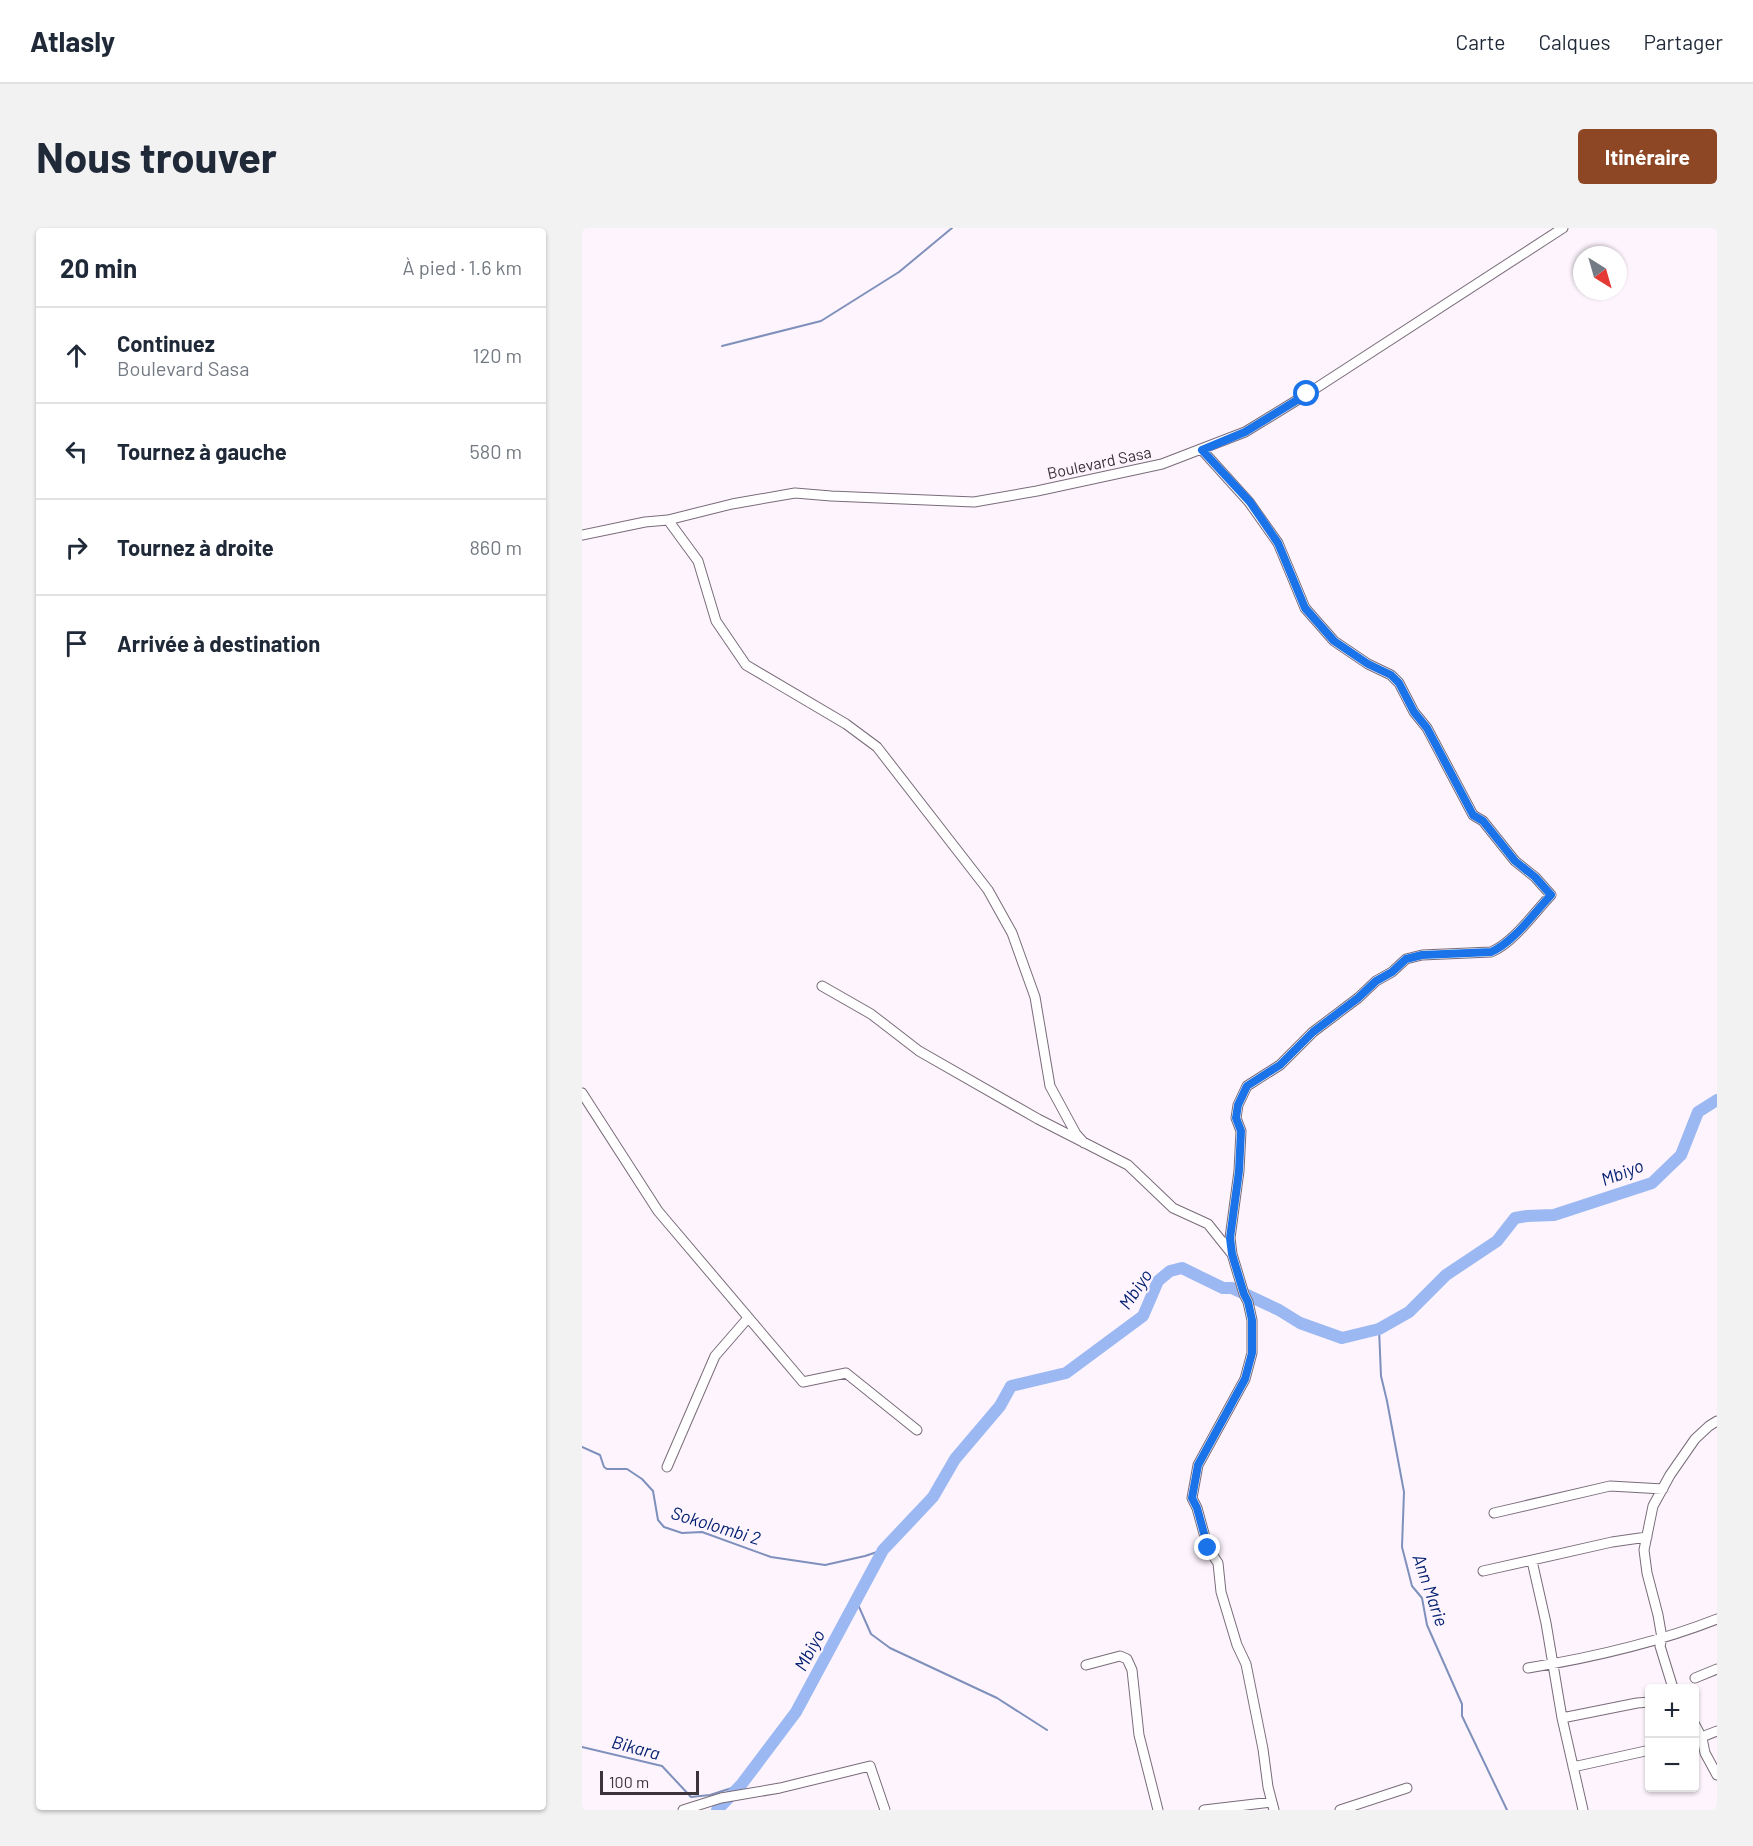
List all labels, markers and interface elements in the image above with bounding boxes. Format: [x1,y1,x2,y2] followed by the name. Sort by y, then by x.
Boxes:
[30,24,115,58] text: Atlasly
[1456,29,1505,54] text: Carte
[1538,29,1611,54] text: Calques
[1644,29,1723,54] text: Partager
[1578,129,1717,184] button: Itinéraire
[36,131,277,181] text: Nous trouver
[1573,246,1627,300] north arrow
[60,252,137,283] text: 20 min
[403,255,522,279] text: À pied · 1.6 km
[117,330,215,356] text: Continuez
[60,339,93,372] icon: ahead
[472,343,522,367] text: 120 m
[117,356,249,380] text: Boulevard Sasa
[1293,380,1319,406] route start
[60,435,93,468] icon: left
[117,438,287,464] text: Tournez à gauche
[469,439,522,463] text: 580 m
[1045,442,1153,482] street label: Boulevard Sasa
[60,531,93,564] icon: right
[117,534,274,560] text: Tournez à droite
[469,535,522,559] text: 860 m
[60,627,93,660] icon: arrive
[117,630,320,656] text: Arrivée à destination
[1598,1154,1646,1190] water label: Mbiyo
[1114,1265,1156,1313] water label: Mbiyo
[669,1501,763,1549] water label: Sokolombi 2
[1194,1534,1220,1560] route end
[1408,1551,1454,1629] water label: Ann Marie
[789,1626,829,1674] water label: Mbiyo
[1645,1684,1699,1792] map controls
[1645,1684,1699,1738] button: +
[609,1730,663,1764] water label: Bikara
[1645,1738,1699,1792] button: −
[600,1768,699,1796] scale bar
[609,1772,649,1791] text: 100 m

